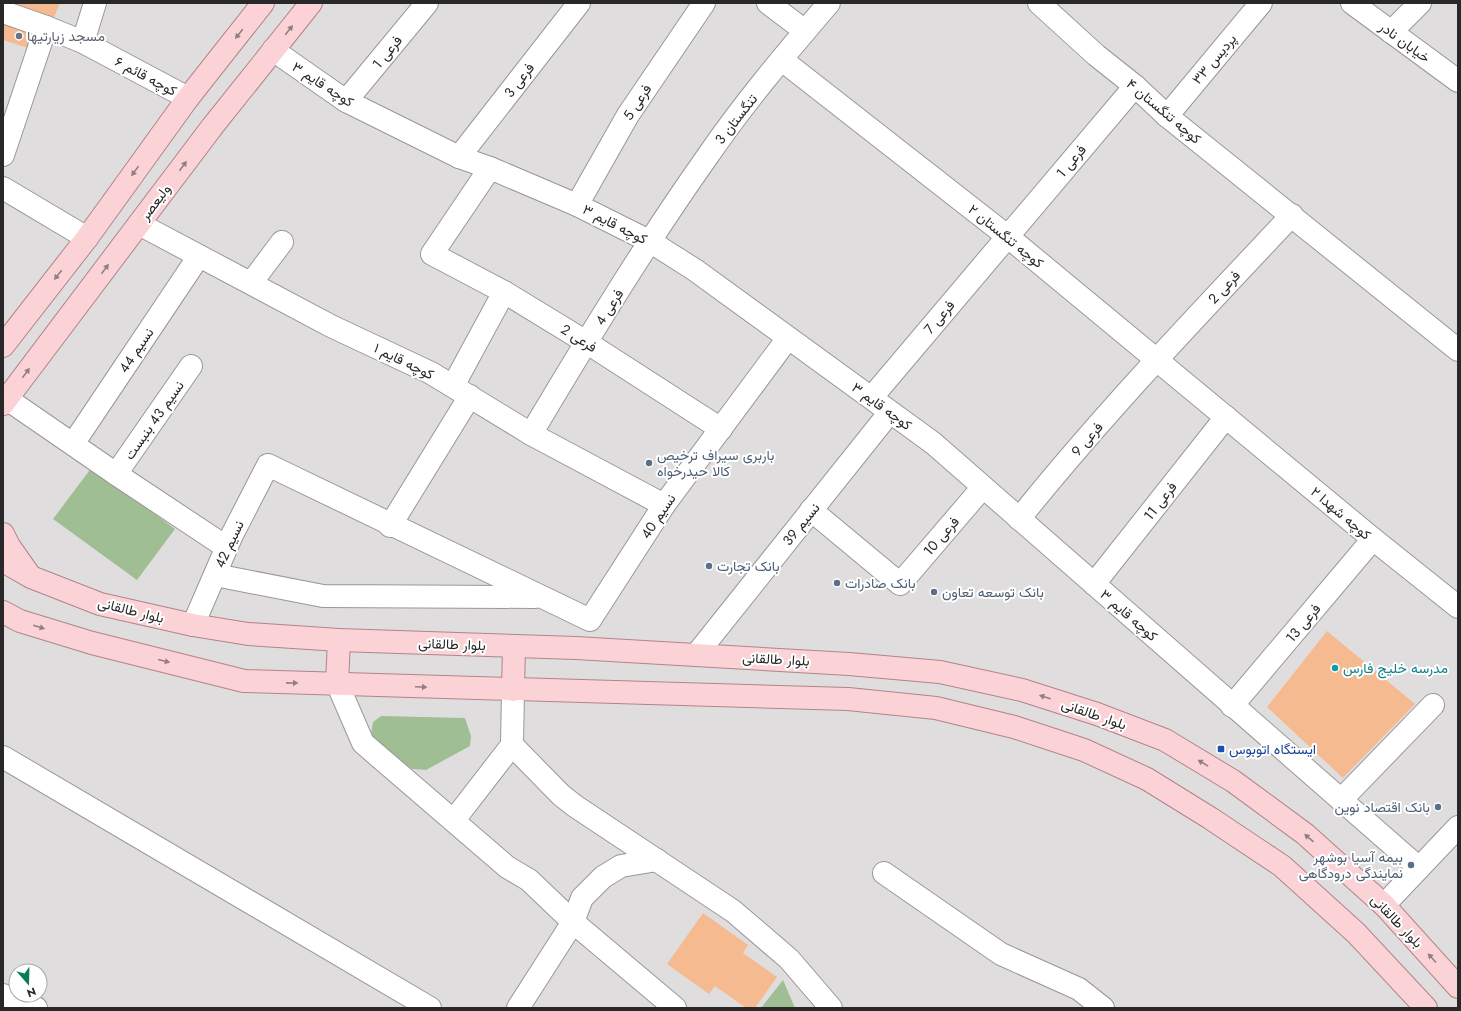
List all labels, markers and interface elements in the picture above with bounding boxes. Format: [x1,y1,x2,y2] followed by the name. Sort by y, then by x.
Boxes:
[1375,16,1435,67] street label: خیابان نادر
[285,25,293,36] one-way arrow
[27,26,105,46] place label: مسجد زیارتیها
[235,28,243,39] one-way arrow
[1187,29,1241,88] street label: پردیس ۳۳
[14,31,24,41] marker: مسجد زیارتیها
[367,31,407,73] street label: فرعی 1
[111,51,181,101] street label: کوچه قائم ۶
[288,57,358,111] street label: کوچه قایم ۳
[499,58,539,102] street label: فرعی 3
[1122,74,1206,148] street label: کوچه تنگستان ۴
[618,80,656,124] street label: فرعی 5
[710,89,762,148] street label: تنگستان 3
[1051,140,1091,182] street label: فرعی 1
[179,160,187,171] one-way arrow
[131,166,139,176] one-way arrow
[134,180,175,225] street label: ولیعصر
[579,199,651,249] street label: کوچه قایم ۳
[964,199,1048,273] street label: کوچه تنگستان ۲
[100,264,109,275] one-way arrow
[1203,266,1245,308] street label: فرعی 2
[54,270,62,281] one-way arrow
[590,285,628,329] street label: فرعی 4
[919,296,959,338] street label: فرعی 7
[557,319,601,357] street label: فرعی 2
[114,324,158,376] street label: نسیم 44
[370,338,438,384] street label: کوچه قایم ۱
[22,368,31,379] one-way arrow
[119,376,189,464] street label: نسیم 43 بنبست
[848,377,916,435] street label: کوچه قایم ۳
[1067,418,1107,460] street label: فرعی 9
[657,445,774,481] place label: باربری سیراف ترخیص کالا حیدرخواه
[644,458,654,468] marker: باربری سیراف ترخیص کالا حیدرخواه
[1139,478,1181,524] street label: فرعی 11
[1306,482,1376,544] street label: کوچه شهدا ۲
[636,489,680,543] street label: نسیم 40
[778,498,824,550] street label: نسیم 39
[918,512,964,560] street label: فرعی 10
[209,517,249,571] street label: نسیم 42
[717,556,780,576] place label: بانک تجارت
[704,561,714,571] marker: بانک تجارت
[845,573,916,593] place label: بانک صادرات
[832,578,842,588] marker: بانک صادرات
[942,582,1044,602] place label: بانک توسعه تعاون
[1096,584,1162,646] street label: کوچه قایم ۳
[929,587,939,597] marker: بانک توسعه تعاون
[96,592,166,628] street label: بلوار طالقانی
[1281,599,1325,647] street label: فرعی 13
[33,624,45,630] one-way arrow
[418,633,486,655] street label: بلوار طالقانی
[742,647,810,671] street label: بلوار طالقانی
[1343,658,1448,679] place label: مدرسه خلیج فارس
[158,659,170,665] one-way arrow
[1330,663,1340,673] marker: مدرسه خلیج فارس
[286,679,298,686] one-way arrow
[415,683,427,690] one-way arrow
[1039,694,1051,700] one-way arrow
[1059,694,1129,734] street label: بلوار طالقانی
[1229,739,1316,759] place label: ایستگاه اتوبوس
[1216,744,1226,754] marker: ایستگاه اتوبوس
[1197,759,1209,766] one-way arrow
[1334,797,1430,817] place label: بانک اقتصاد نوین
[1433,802,1443,812] marker: بانک اقتصاد نوین
[1304,833,1314,843] one-way arrow
[1299,847,1403,883] place label: بیمه آسیا بوشهر نمایندگی درودگاهی
[1406,860,1416,870] marker: بیمه آسیا بوشهر نمایندگی درودگاهی
[1366,890,1428,952] street label: بلوار طالقانی
[1428,954,1437,963] one-way arrow
[8,963,48,1003] north arrow
[25,983,38,1001] text: N

